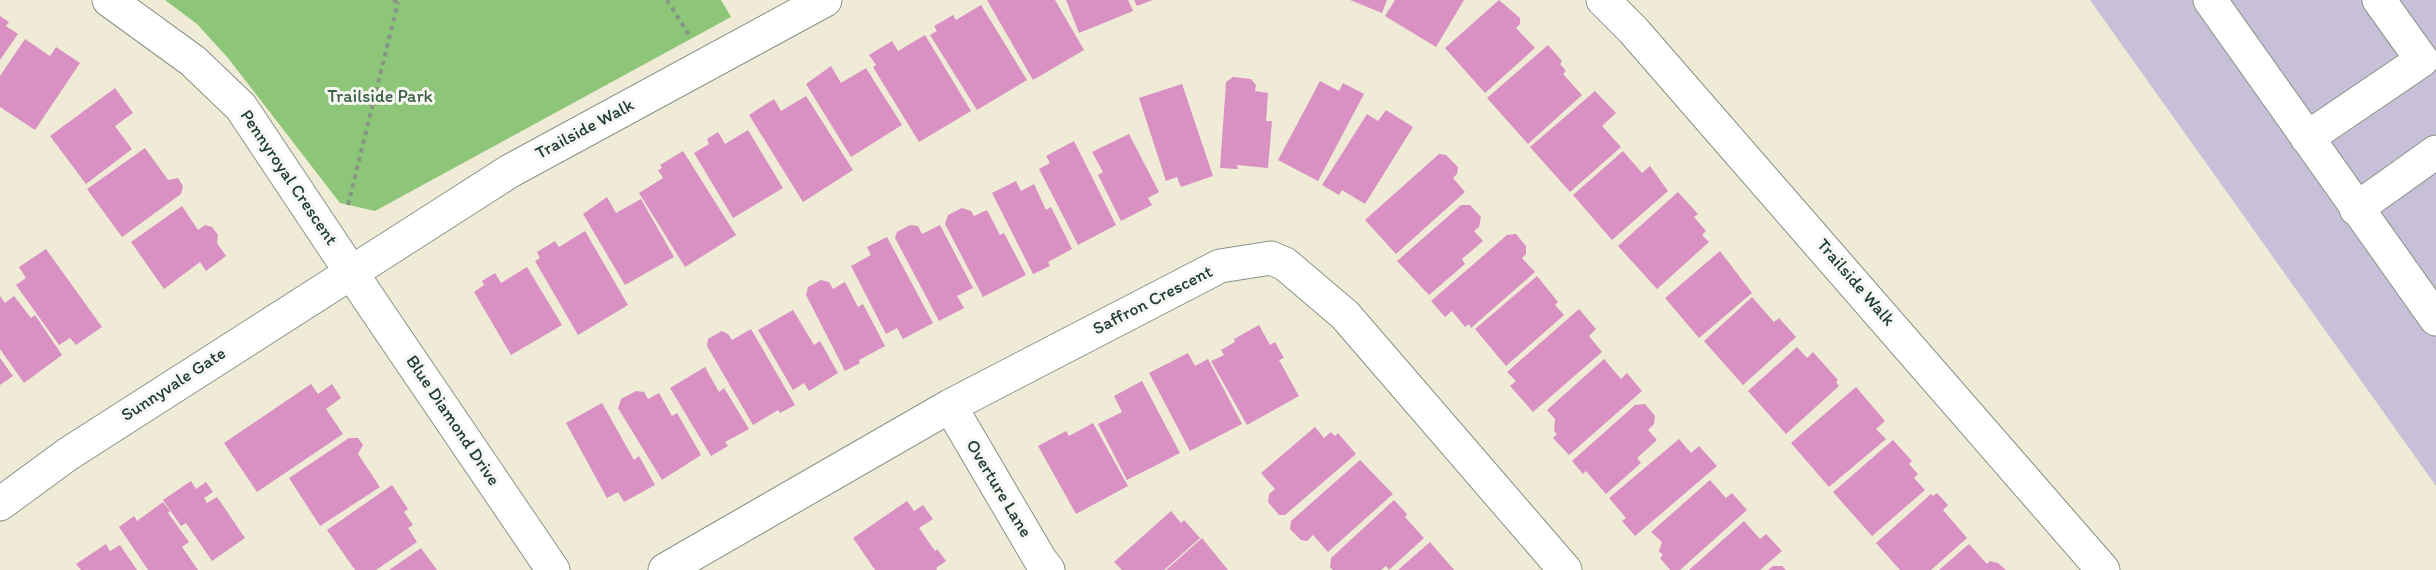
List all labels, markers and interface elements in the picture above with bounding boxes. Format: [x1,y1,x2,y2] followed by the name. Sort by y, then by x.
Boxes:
[327,86,433,108] park label: Trailside Park
[532,95,638,165] street label: Trailside Walk
[235,106,341,250] street label: Pennyroyal Crescent
[1811,235,1899,331] street label: Trailside Walk
[1089,262,1217,340] street label: Saffron Crescent
[118,343,230,427] street label: Sunnyvale Gate
[400,352,504,490] street label: Blue Diamond Drive
[960,436,1036,542] street label: Overture Lane

